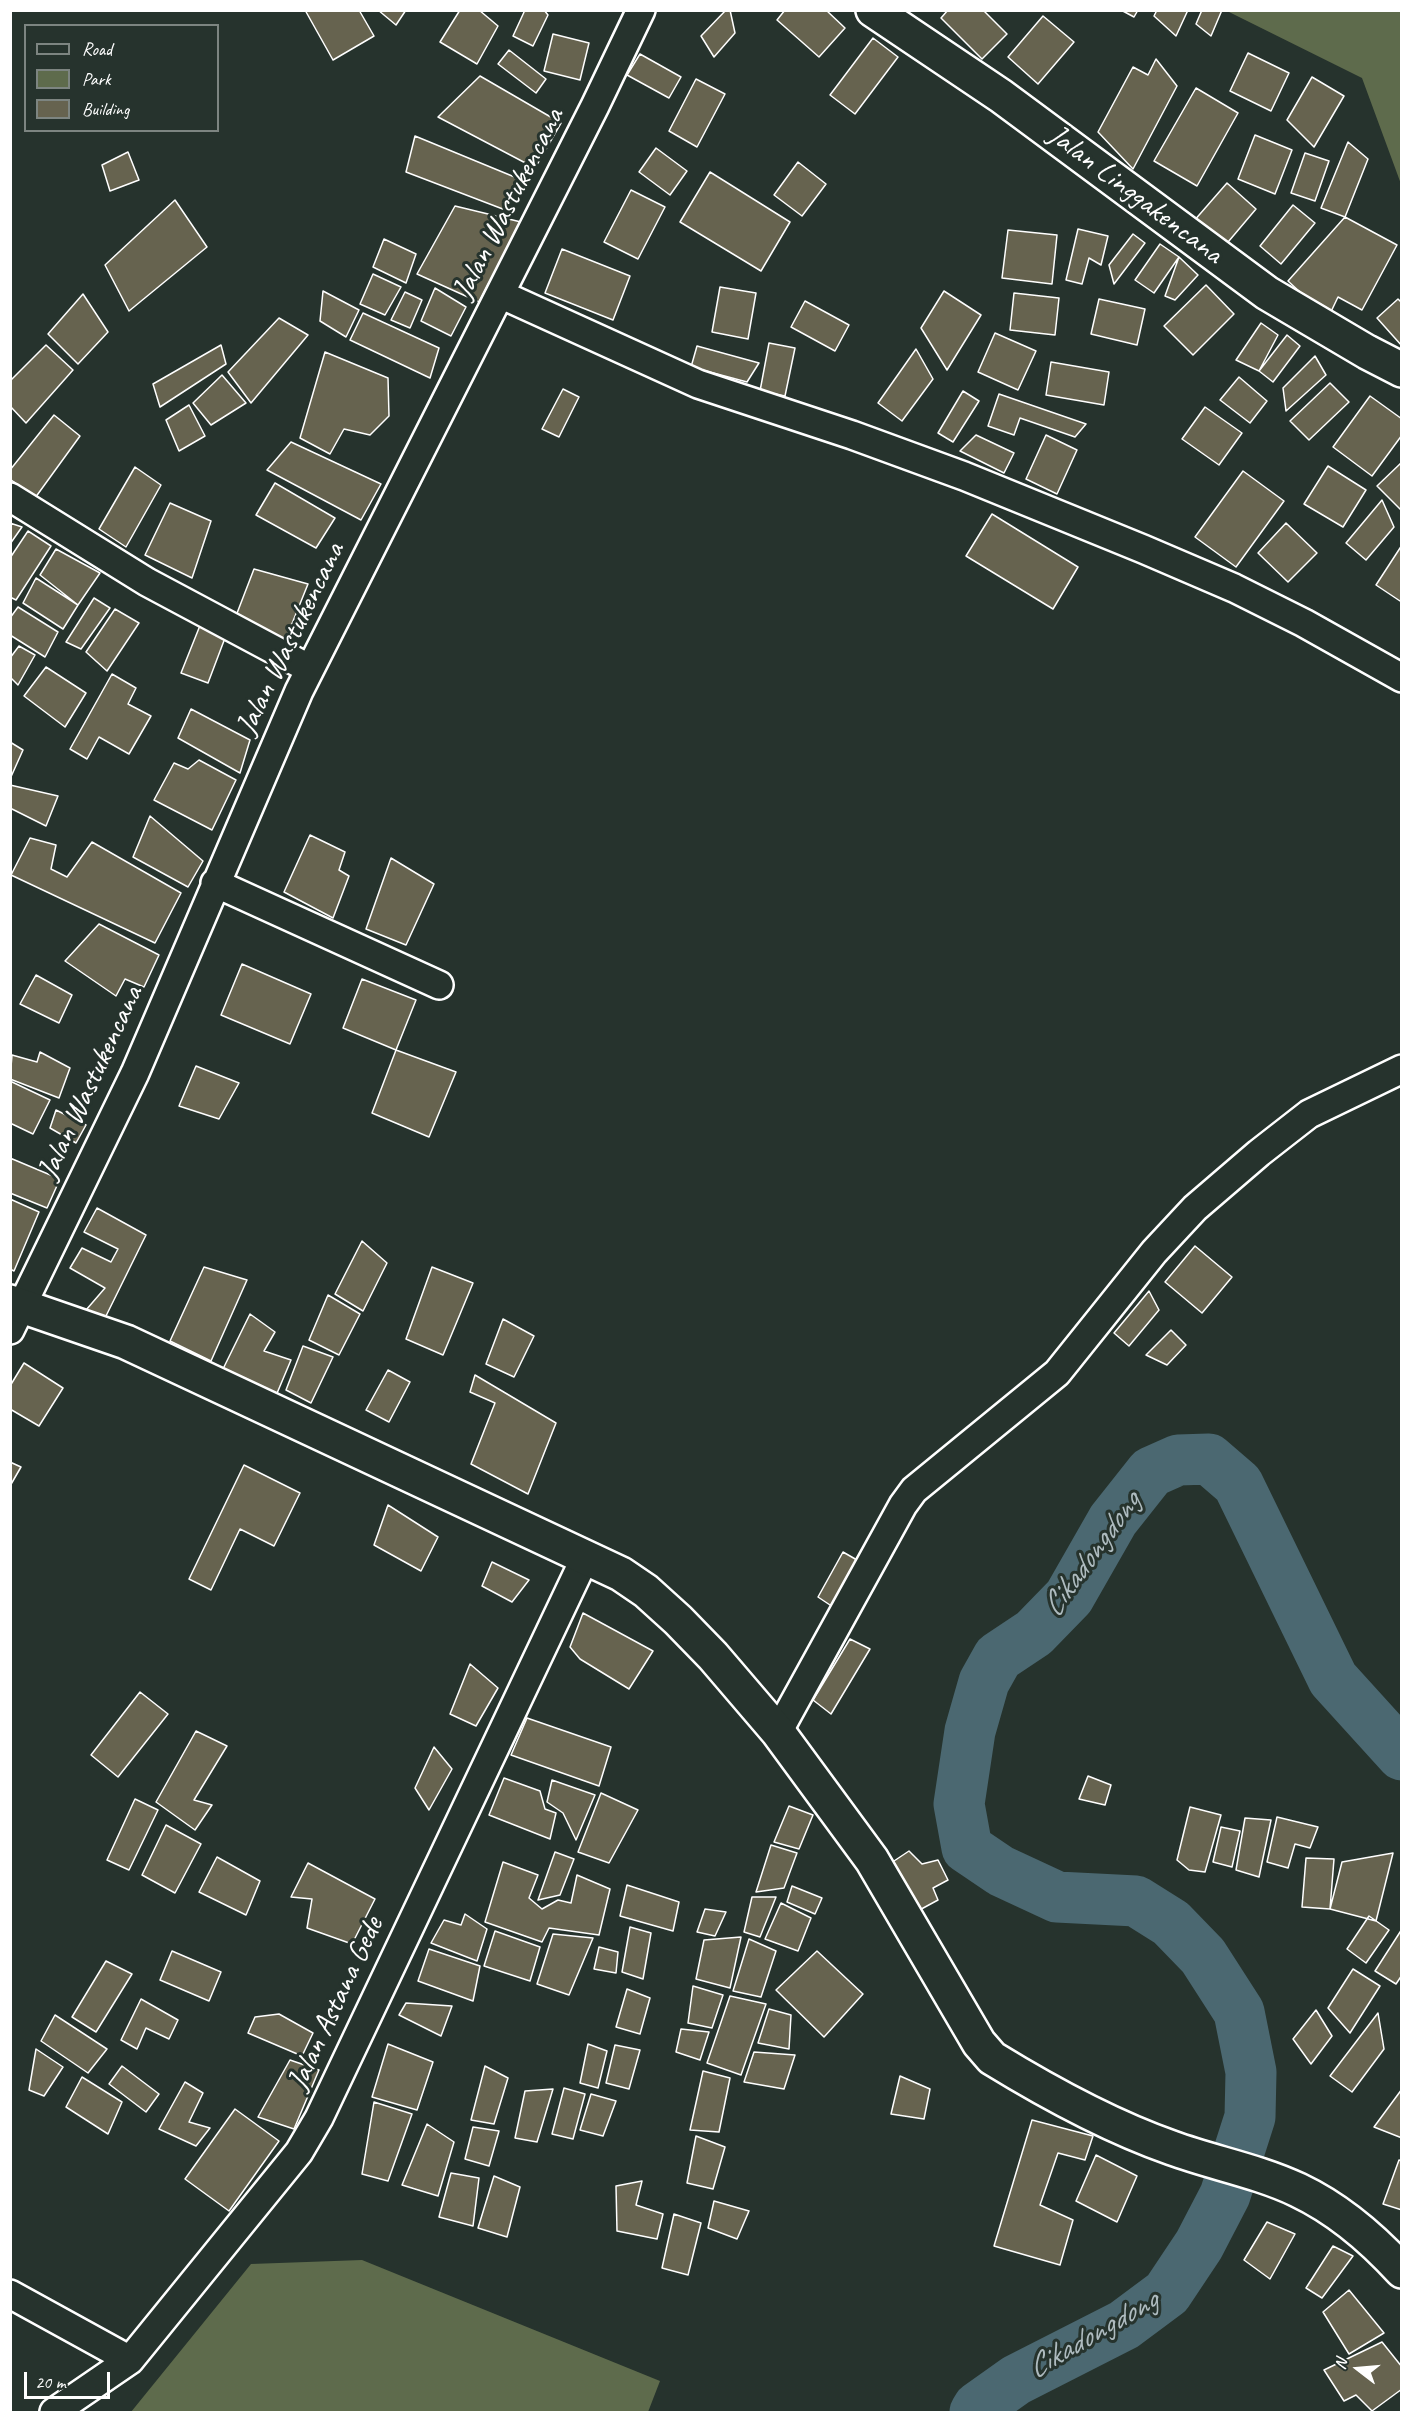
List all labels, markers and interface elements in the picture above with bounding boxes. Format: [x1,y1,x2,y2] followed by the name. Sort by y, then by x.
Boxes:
[24,24,219,132] legend
[82,38,112,60] text: Road
[82,68,111,90] text: Park
[82,98,129,120] text: Building
[445,103,573,305] street label: Jalan Wastukencana
[1041,118,1229,272] street label: Jalan Linggakencana
[229,537,353,741] street label: Jalan Wastukencana
[30,981,152,1185] street label: Jalan Wastukencana
[1034,1485,1150,1625] water label: Cikadongdong
[280,1912,392,2096] street label: Jalan Astana Gede
[1021,2282,1165,2388] water label: Cikadongdong
[1328,2339,1388,2399] north arrow
[1330,2357,1352,2372] text: N
[27,2360,112,2398] scale bar
[35,2371,66,2393] text: 20 m

